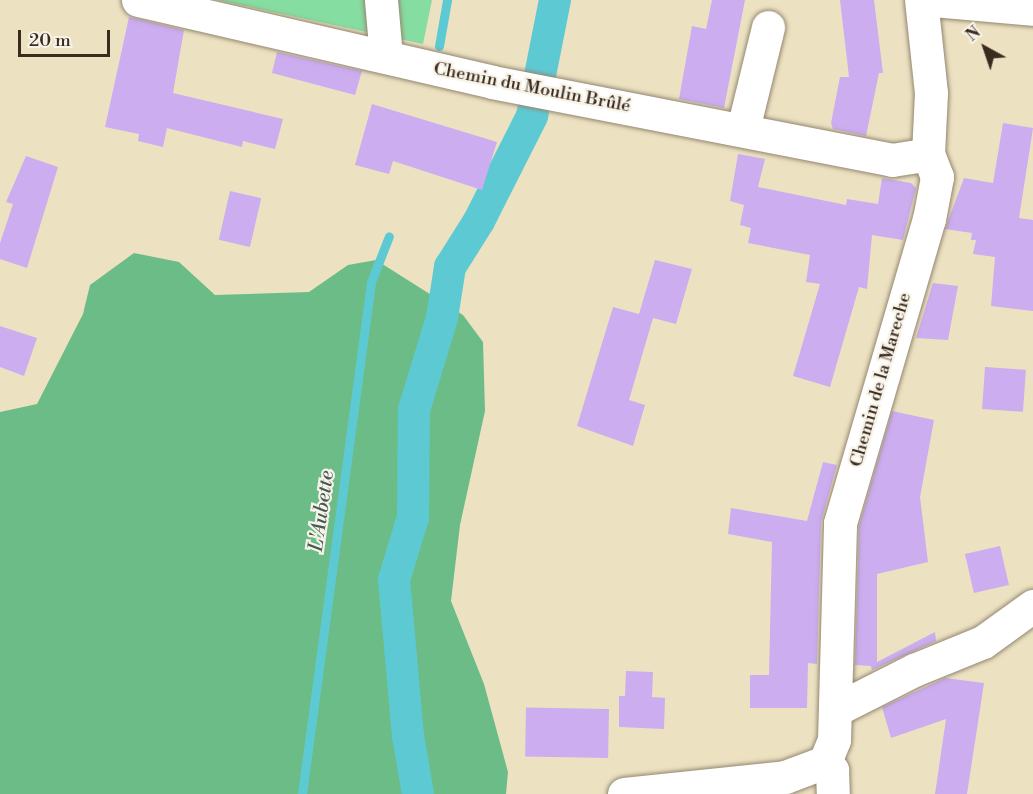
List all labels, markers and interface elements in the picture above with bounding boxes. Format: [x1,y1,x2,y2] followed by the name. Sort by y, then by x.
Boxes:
[21,18,112,56] scale bar
[955,18,1015,78] north arrow
[962,22,985,46] text: N
[29,29,71,52] text: 20 m
[432,58,632,118] street label: Chemin du Moulin Brûlé
[846,291,916,469] street label: Chemin de la Mareche
[304,469,340,553] water label: L'Aubette

